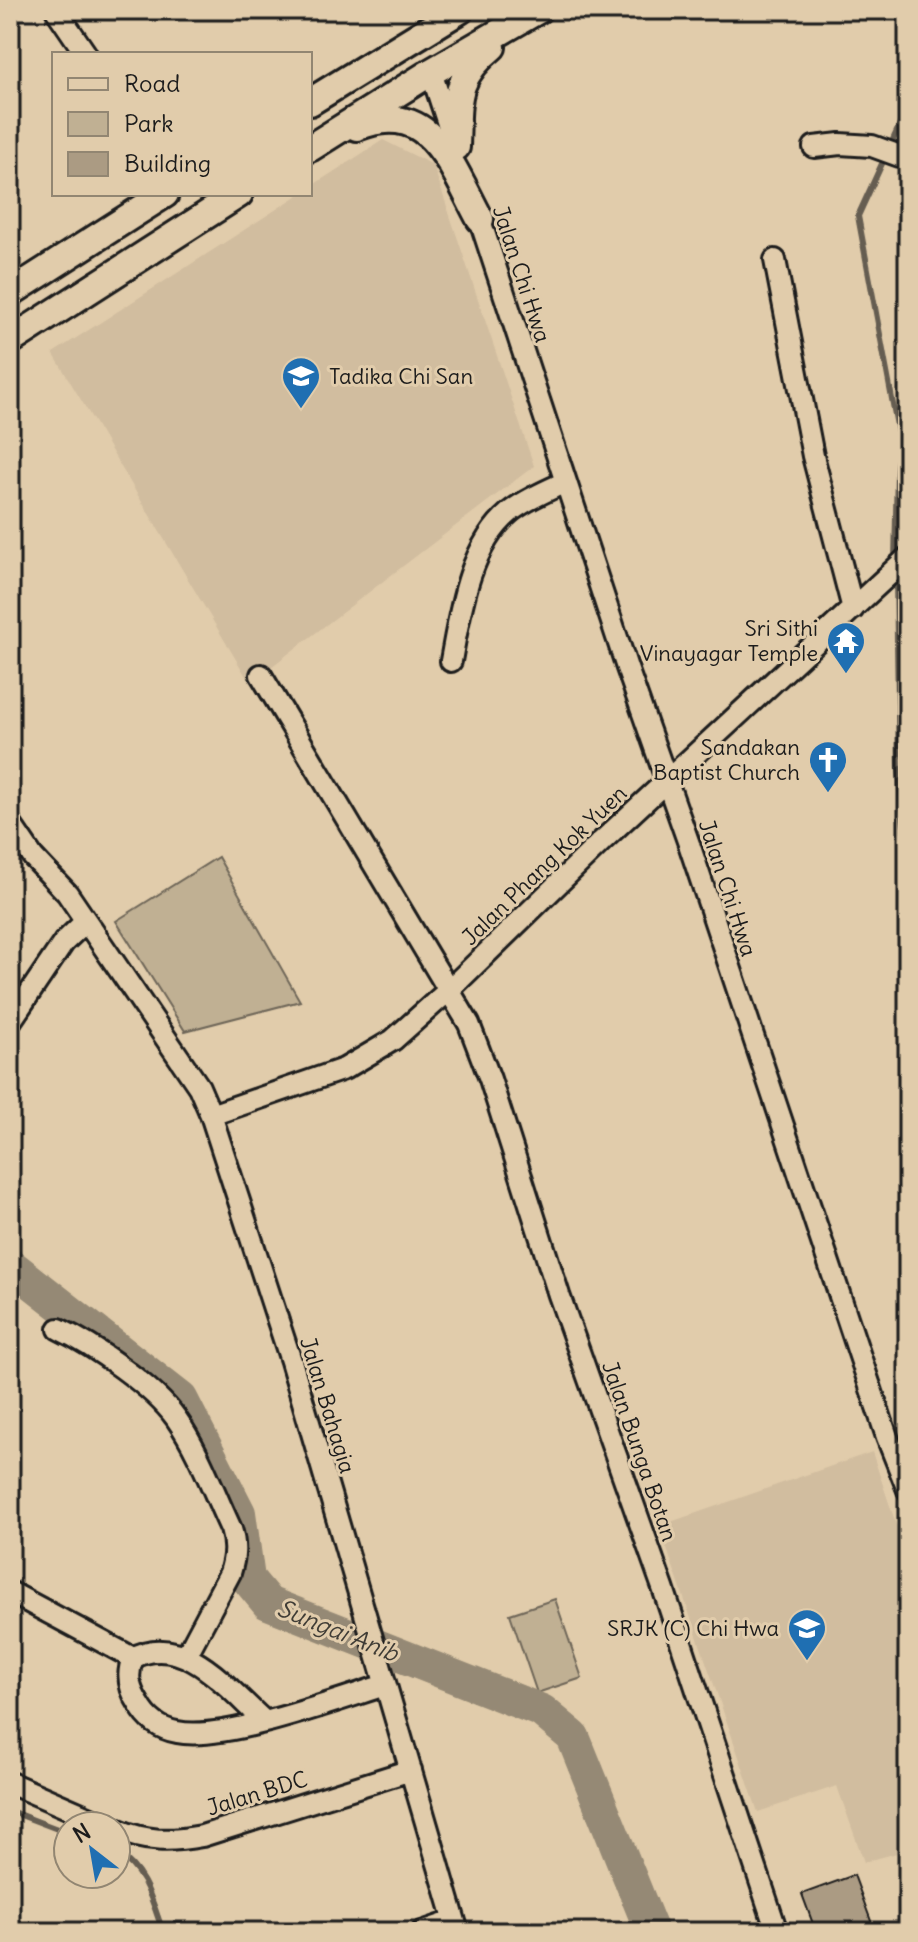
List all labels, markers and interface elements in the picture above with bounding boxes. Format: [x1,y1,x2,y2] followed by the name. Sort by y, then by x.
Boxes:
[52,52,312,196] legend
[124,68,180,98] text: Road
[124,108,174,138] text: Park
[124,148,211,178] text: Building
[487,202,557,346] street label: Jalan Chi Hwa
[280,355,322,410] school or university icon: Tadika Chi San
[329,362,473,390] place label: Tadika Chi San
[640,614,818,667] place label: Sri Sithi Vinayagar Temple
[825,620,867,675] temple icon: Sri Sithi Vinayagar Temple
[653,733,800,786] place label: Sandakan Baptist Church
[807,739,849,794] church icon: Sandakan Baptist Church
[456,779,632,951] street label: Jalan Phang Kok Yuen
[693,816,763,960] street label: Jalan Chi Hwa
[294,1333,362,1477] street label: Jalan Bahagia
[596,1357,684,1545] street label: Jalan Bunga Botan
[273,1592,404,1668] water label: Sungai Anib
[786,1607,828,1662] school or university icon: SRJK (C) Chi Hwa
[607,1614,779,1642] place label: SRJK (C) Chi Hwa
[203,1764,311,1822] street label: Jalan BDC
[52,1810,132,1890] north arrow
[68,1817,95,1849] text: N

